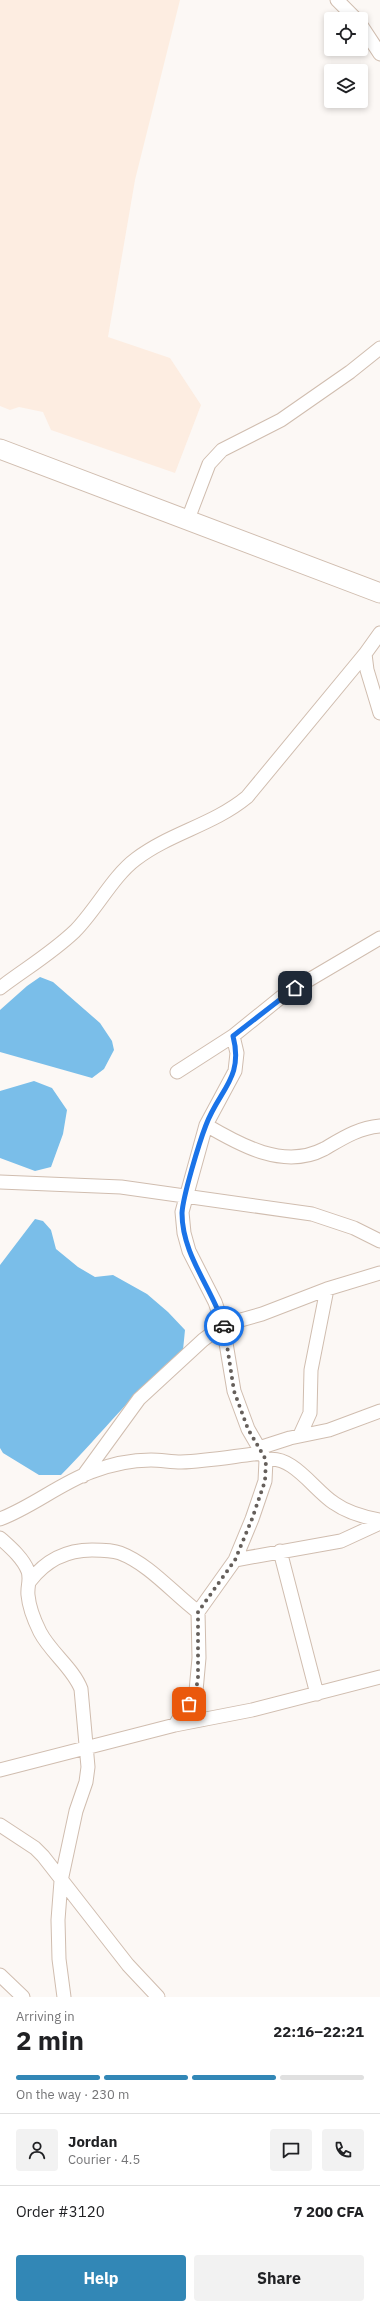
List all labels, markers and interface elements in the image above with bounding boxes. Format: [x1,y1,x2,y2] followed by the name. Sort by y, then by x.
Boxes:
[324,12,368,108] map controls
[324,12,368,56] button: locate
[324,64,368,108] button: layers
[278,971,312,1005] pin
[284,977,306,999] icon: home
[204,1306,244,1346] courier
[213,1315,235,1337] icon: car
[172,1687,206,1721] pin
[178,1693,200,1715] icon: bag
[16,2008,75,2025] text: Arriving in
[273,2022,364,2041] text: 22:16–22:21
[16,2023,84,2057] text: 2 min
[16,2086,129,2103] text: On the way · 230 m
[16,2129,58,2171] button: person
[270,2129,312,2171] button: chat
[322,2129,364,2171] button: phone
[68,2132,117,2151] text: Jordan
[68,2151,140,2168] text: Courier · 4.5
[16,2202,105,2221] text: Order #3120
[293,2202,364,2221] text: 7 200 CFA
[16,2255,186,2301] button: Help
[194,2255,364,2301] button: Share

